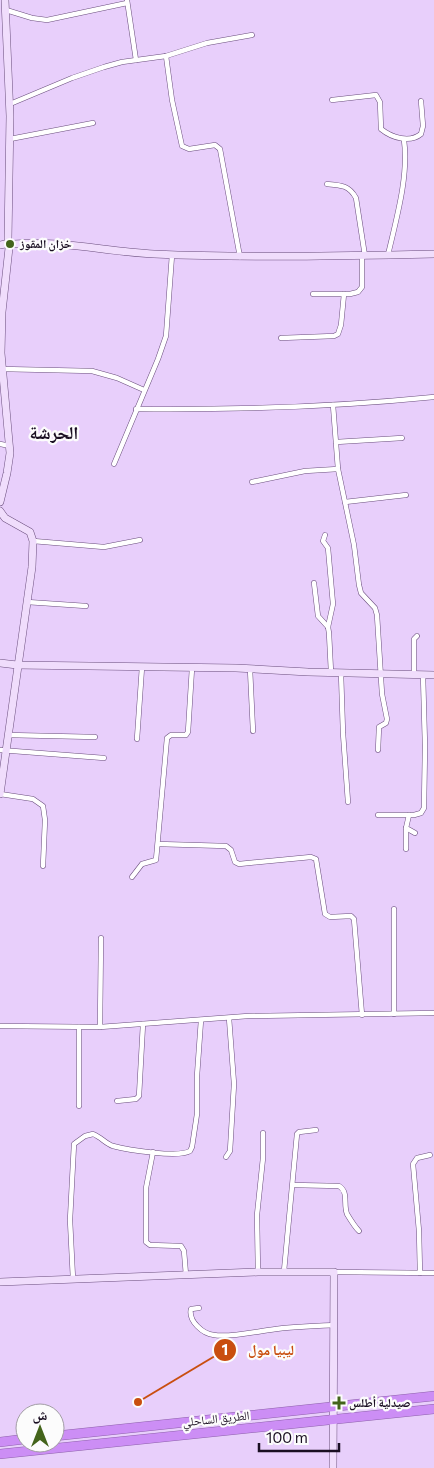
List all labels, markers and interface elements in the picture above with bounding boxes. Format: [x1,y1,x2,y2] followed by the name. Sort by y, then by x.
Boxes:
[19,236,72,252] place label: خزان المقوز
[4,238,16,250] marker: خزان المقوز
[30,421,78,443] district label: الحرشة
[213,1335,303,1364] callout: ليبيا مول
[222,1340,228,1358] text: 1
[248,1341,294,1359] text: ليبيا مول
[349,1395,411,1411] place label: صيدلية أطلس
[333,1397,345,1409] marker: صيدلية أطلس
[15,1403,65,1453] north arrow
[33,1406,48,1424] text: ش
[182,1408,251,1433] street label: الطريق الساحلي
[259,1420,339,1452] scale bar
[266,1428,308,1446] text: 100 m

